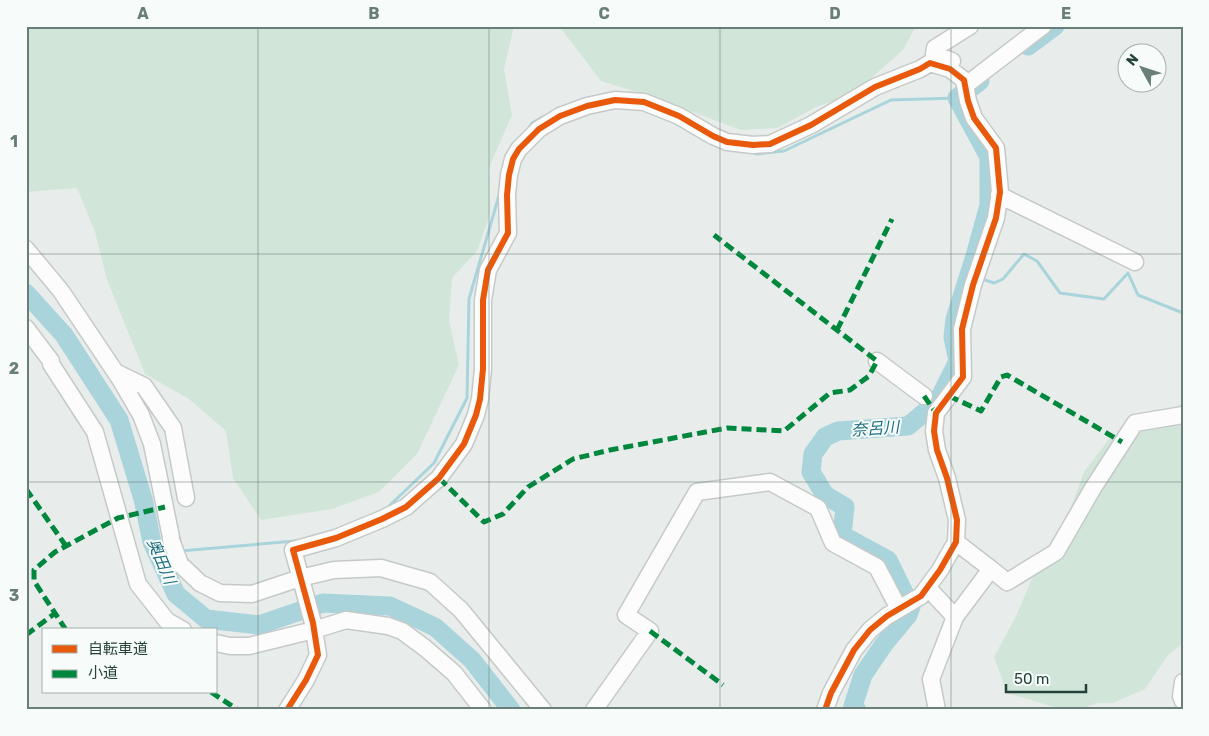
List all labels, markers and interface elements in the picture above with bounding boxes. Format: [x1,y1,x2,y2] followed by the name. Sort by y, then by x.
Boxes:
[137,4,149,23] text: A
[368,4,380,23] text: B
[598,4,610,23] text: C
[829,4,841,23] text: D
[1061,4,1071,23] text: E
[1116,42,1166,92] north arrow
[1123,51,1142,69] text: N
[10,132,18,151] text: 1
[9,359,19,378] text: 2
[850,417,902,440] water label: 奈呂川
[143,535,180,589] water label: 奥田川
[9,586,19,605] text: 3
[42,628,218,694] legend
[88,640,148,658] text: 自転車道
[1006,661,1086,693] scale bar
[88,664,118,682] text: 小道
[1014,670,1049,688] text: 50 m

